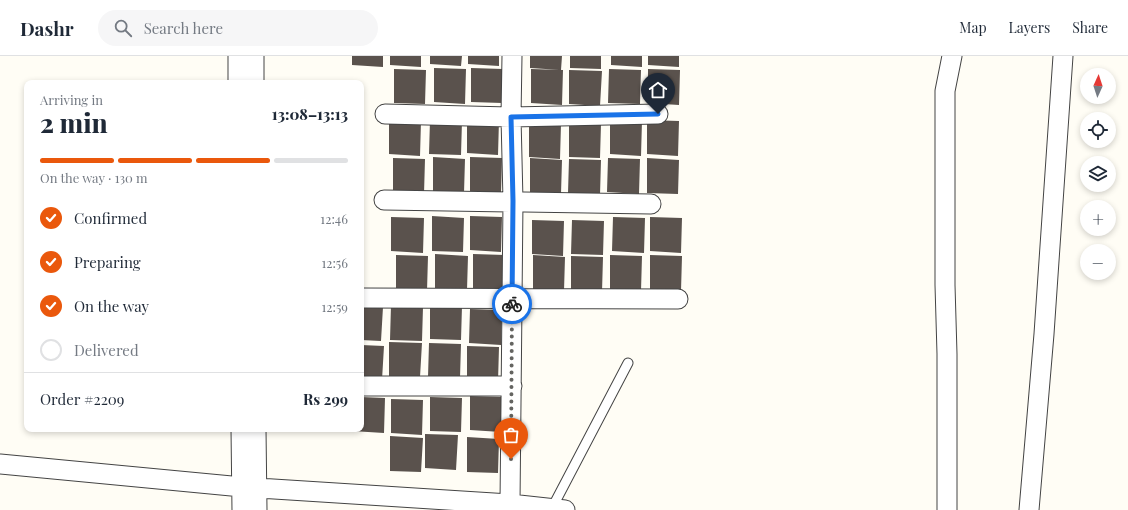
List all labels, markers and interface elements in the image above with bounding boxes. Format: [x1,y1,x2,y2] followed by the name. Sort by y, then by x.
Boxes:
[98,10,378,46] search box
[20,15,74,41] text: Dashr
[112,17,134,39] icon: search
[144,18,223,38] text: Search here
[959,18,987,37] text: Map
[1009,18,1050,37] text: Layers
[1072,18,1108,37] text: Share
[1080,68,1116,104] north arrow
[1080,68,1116,280] map controls
[641,73,675,114] pin
[647,79,669,101] icon: home
[40,91,103,108] text: Arriving in
[272,104,348,124] text: 13:08–13:13
[40,105,108,140] text: 2 min
[1080,112,1116,148] button: locate
[1080,156,1116,192] button: layers
[40,169,148,186] text: On the way · 130 m
[1080,200,1116,236] button: +
[40,207,62,229] icon: check
[74,208,147,228] text: Confirmed
[320,210,348,227] text: 12:46
[1080,244,1116,280] button: −
[40,251,62,273] icon: check
[74,252,141,272] text: Preparing
[321,254,348,271] text: 12:56
[492,284,532,324] courier
[501,293,523,315] icon: bike
[40,295,62,317] icon: check
[74,296,149,316] text: On the way
[321,298,348,315] text: 12:59
[74,340,139,360] text: Delivered
[40,389,124,409] text: Order #2209
[303,389,348,409] text: Rs 299
[494,418,528,459] pin
[500,424,522,446] icon: bag

